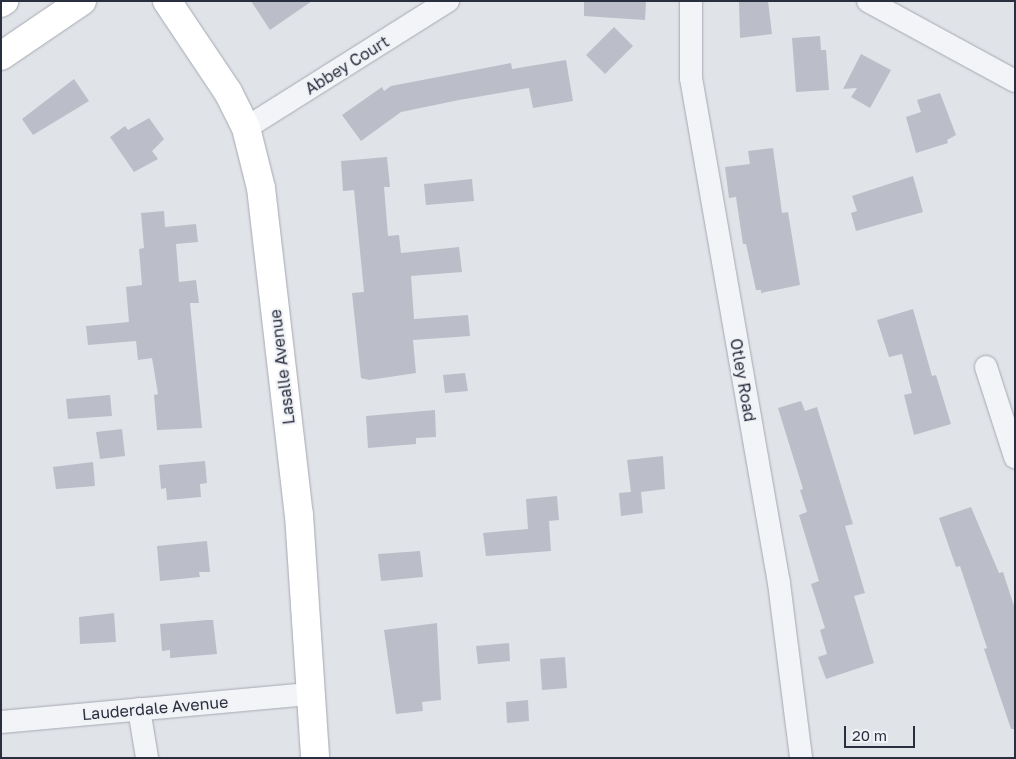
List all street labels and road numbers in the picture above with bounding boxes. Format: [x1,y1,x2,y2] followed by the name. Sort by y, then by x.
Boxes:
[301,32,393,98] street label: Abbey Court
[265,308,299,426] street label: Lasalle Avenue
[726,337,760,423] street label: Otley Road
[81,692,229,724] street label: Lauderdale Avenue

